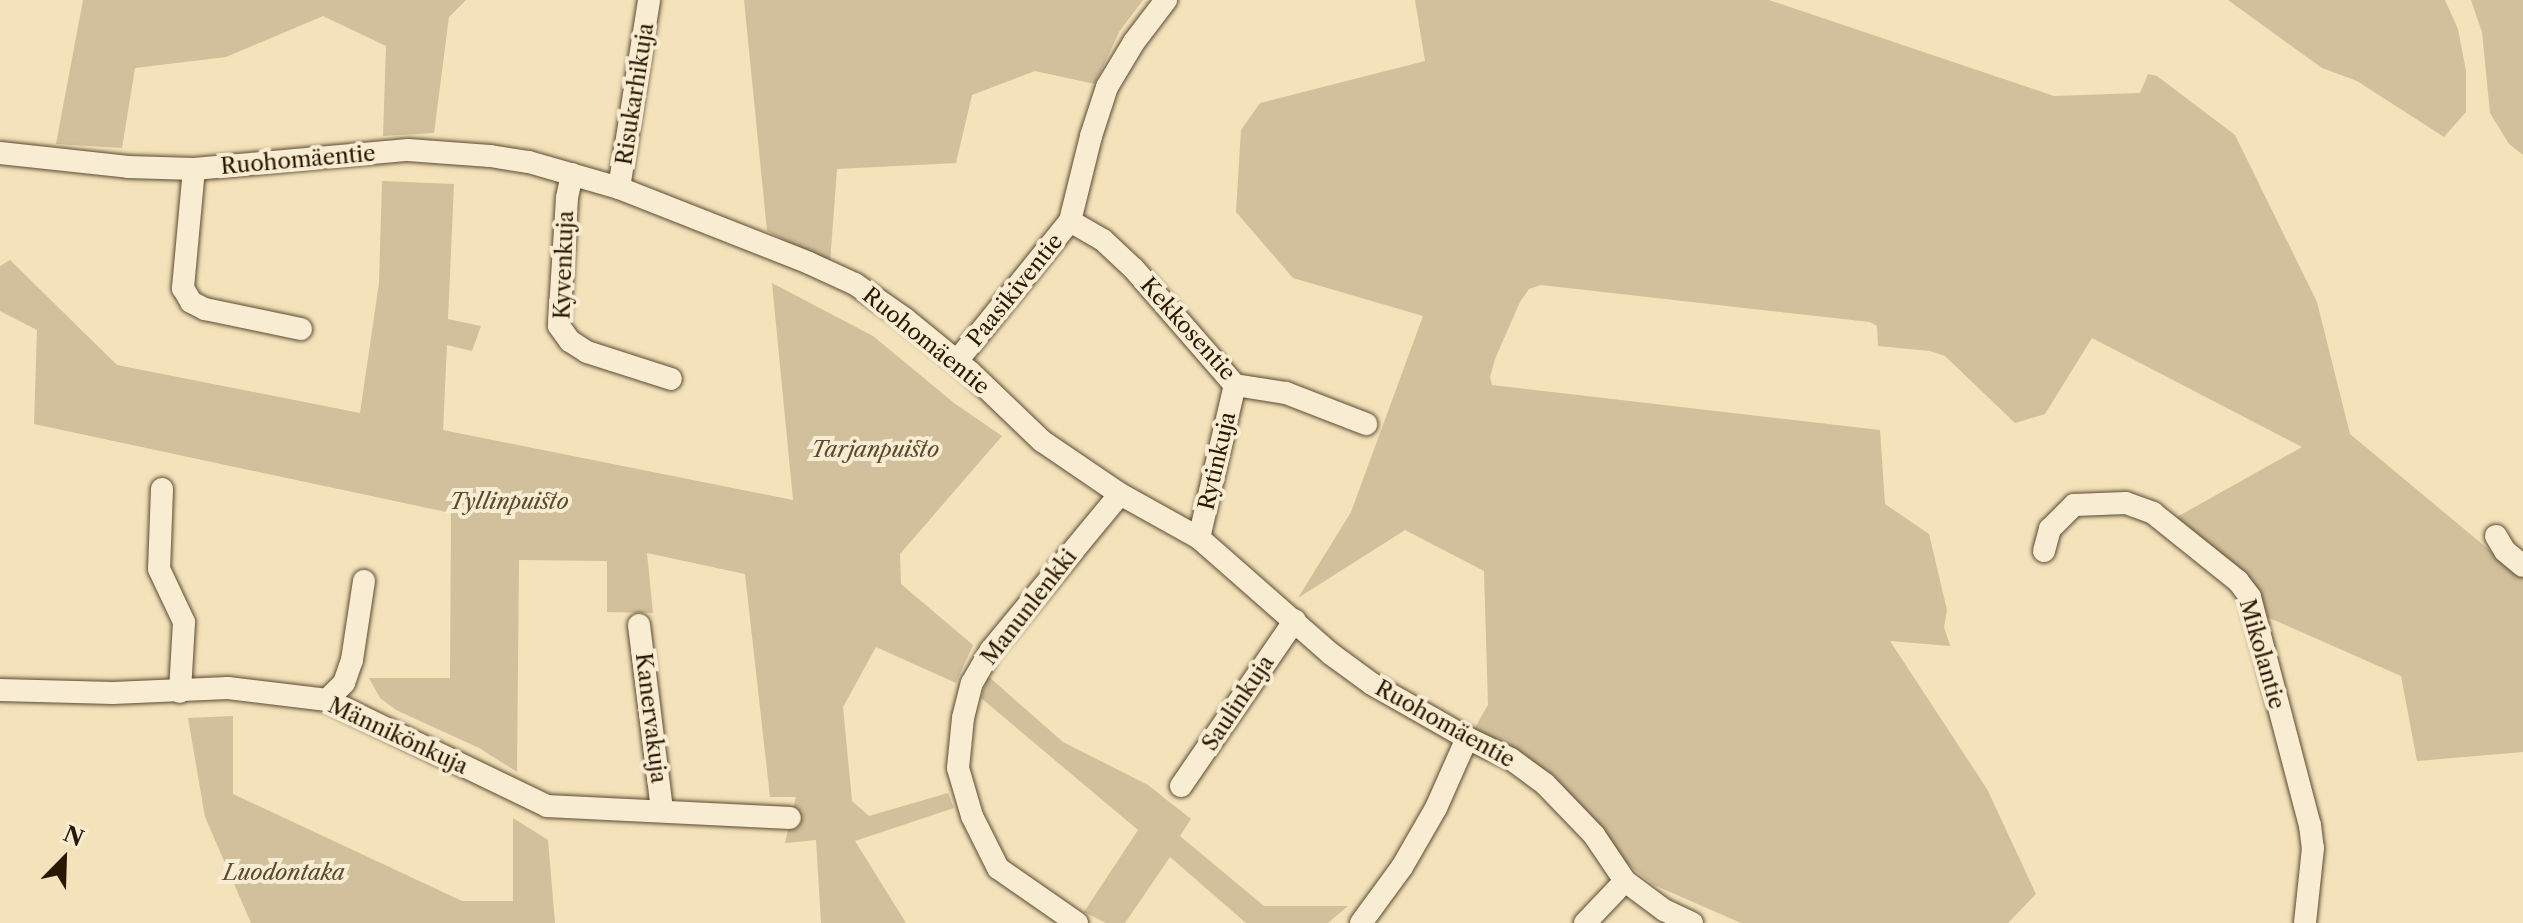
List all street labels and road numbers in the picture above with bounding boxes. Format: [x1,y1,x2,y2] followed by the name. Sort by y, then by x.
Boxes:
[611,21,659,167] street label: Risukarhikuja
[219,140,377,180] street label: Ruohomäentie
[549,210,579,320] street label: Kyvenkuja
[962,228,1068,352] street label: Paasikiventie
[1135,272,1241,386] street label: Kekkosentie
[857,282,995,400] street label: Ruohomäentie
[1193,409,1241,513] street label: Rytinkuja
[976,544,1082,670] street label: Manunlenkki
[2234,596,2290,712] street label: Mikolantie
[1196,650,1280,756] street label: Saulinkuja
[630,651,672,785] street label: Kanervakuja
[1371,675,1519,773] street label: Ruohomäentie
[324,692,472,780] street label: Männikönkuja

